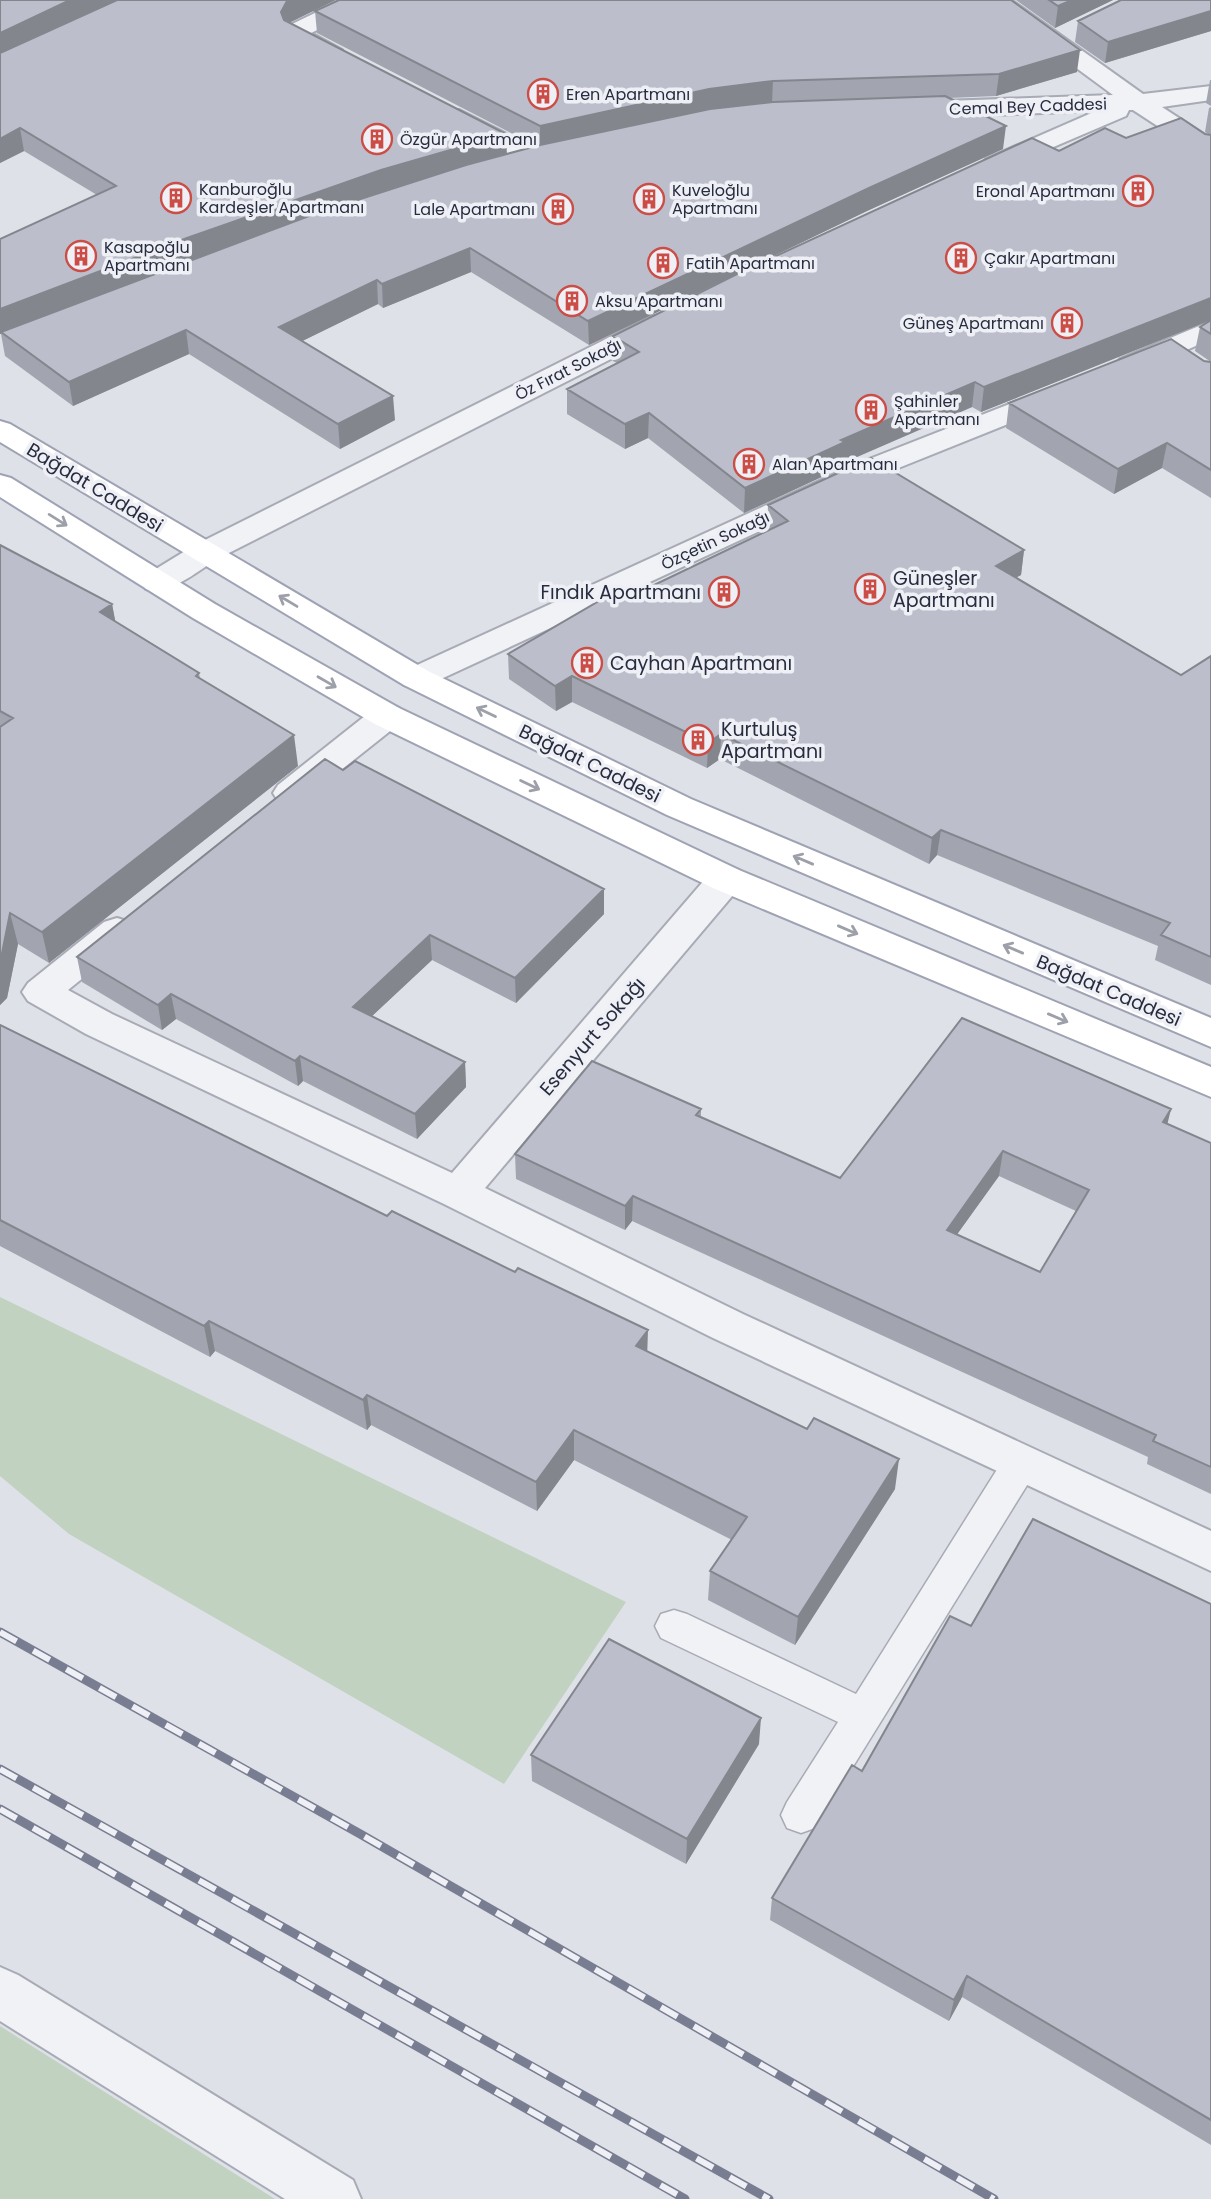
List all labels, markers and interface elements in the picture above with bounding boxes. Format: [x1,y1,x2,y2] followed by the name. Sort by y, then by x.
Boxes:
[526,77,560,111] building icon: Eren Apartmanı
[566,83,690,106] place label: Eren Apartmanı
[949,92,1107,121] street label: Cemal Bey Caddesi
[360,122,394,156] building icon: Özgür Apartmanı
[400,128,537,151] place label: Özgür Apartmanı
[1121,174,1155,208] building icon: Eronal Apartmanı
[199,178,364,219] place label: Kanburoğlu Kardeşler Apartmanı
[672,179,758,220] place label: Kuveloğlu Apartmanı
[976,180,1115,203] place label: Eronal Apartmanı
[159,181,193,215] building icon: Kanburoğlu Kardeşler Apartmanı
[632,182,666,216] building icon: Kuveloğlu Apartmanı
[541,192,575,226] building icon: Lale Apartmanı
[413,198,535,221] place label: Lale Apartmanı
[104,236,190,277] place label: Kasapoğlu Apartmanı
[64,239,98,273] building icon: Kasapoğlu Apartmanı
[944,241,978,275] building icon: Çakır Apartmanı
[646,246,680,280] building icon: Fatih Apartmanı
[984,247,1115,270] place label: Çakır Apartmanı
[686,252,815,275] place label: Fatih Apartmanı
[555,284,589,318] building icon: Aksu Apartmanı
[595,290,723,313] place label: Aksu Apartmanı
[1050,306,1084,340] building icon: Güneş Apartmanı
[903,312,1044,335] place label: Güneş Apartmanı
[511,333,625,406] street label: Öz Fırat Sokağı
[894,390,980,431] place label: Şahinler Apartmanı
[854,393,888,427] building icon: Şahinler Apartmanı
[22,436,168,539] street label: Bağdat Caddesi
[732,447,766,481] building icon: Alan Apartmanı
[772,453,898,476] place label: Alan Apartmanı
[657,505,773,576] street label: Özçetin Sokağı
[48,513,67,528] one-way arrow
[893,565,995,614] place label: Güneşler Apartmanı
[853,572,887,606] building icon: Güneşler Apartmanı
[707,575,741,609] building icon: Fındık Apartmanı
[540,579,701,606] place label: Fındık Apartmanı
[279,594,299,608] one-way arrow
[570,646,604,680] building icon: Cayhan Apartmanı
[610,650,792,677] place label: Cayhan Apartmanı
[316,675,336,689] one-way arrow
[476,705,497,719] one-way arrow
[721,716,823,765] place label: Kurtuluş Apartmanı
[514,717,665,809] street label: Bağdat Caddesi
[681,723,715,757] building icon: Kurtuluş Apartmanı
[519,779,540,792] one-way arrow
[793,853,815,866] one-way arrow
[836,924,858,937] one-way arrow
[1003,942,1024,955] one-way arrow
[1032,948,1185,1033] street label: Bağdat Caddesi
[533,971,651,1101] street label: Esenyurt Sokağı
[1046,1012,1068,1025] one-way arrow

